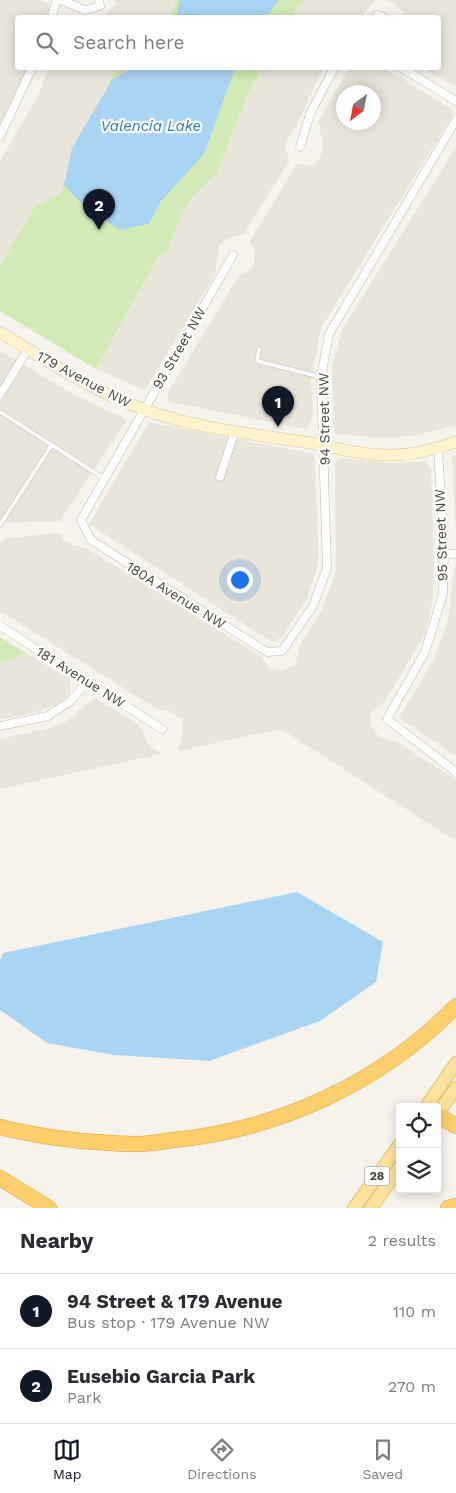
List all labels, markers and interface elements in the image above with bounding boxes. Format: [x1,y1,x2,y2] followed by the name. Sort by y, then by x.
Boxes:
[15,15,441,70] search box
[33,29,61,57] icon: search
[73,31,184,54] text: Search here
[336,85,381,130] north arrow
[101,117,201,135] water label: Valencia Lake
[83,189,115,230] pin: 2
[149,304,209,392] street label: 93 Street NW
[34,347,134,411] street label: 179 Avenue NW
[315,373,333,465] street label: 94 Street NW
[262,386,294,427] pin: 1
[431,489,451,581] street label: 95 Street NW
[124,558,228,632] street label: 180A Avenue NW
[227,567,253,593] your location
[34,643,128,711] street label: 181 Avenue NW
[396,1103,441,1193] map controls
[396,1103,441,1148] button: locate
[396,1148,441,1193] button: layers
[364,1166,390,1186] road number: 28
[20,1228,93,1253] text: Nearby
[368,1231,436,1250] text: 2 results
[67,1290,283,1313] text: 94 Street & 179 Avenue
[33,1302,39,1321] text: 1
[393,1302,436,1321] text: 110 m
[67,1313,269,1332] text: Bus stop · 179 Avenue NW
[67,1365,255,1388] text: Eusebio Garcia Park
[31,1377,41,1396] text: 2
[388,1377,436,1396] text: 270 m
[67,1388,101,1407] text: Park
[53,1436,82,1482] tab: Map
[187,1436,257,1482] tab: Directions
[362,1436,403,1482] tab: Saved

